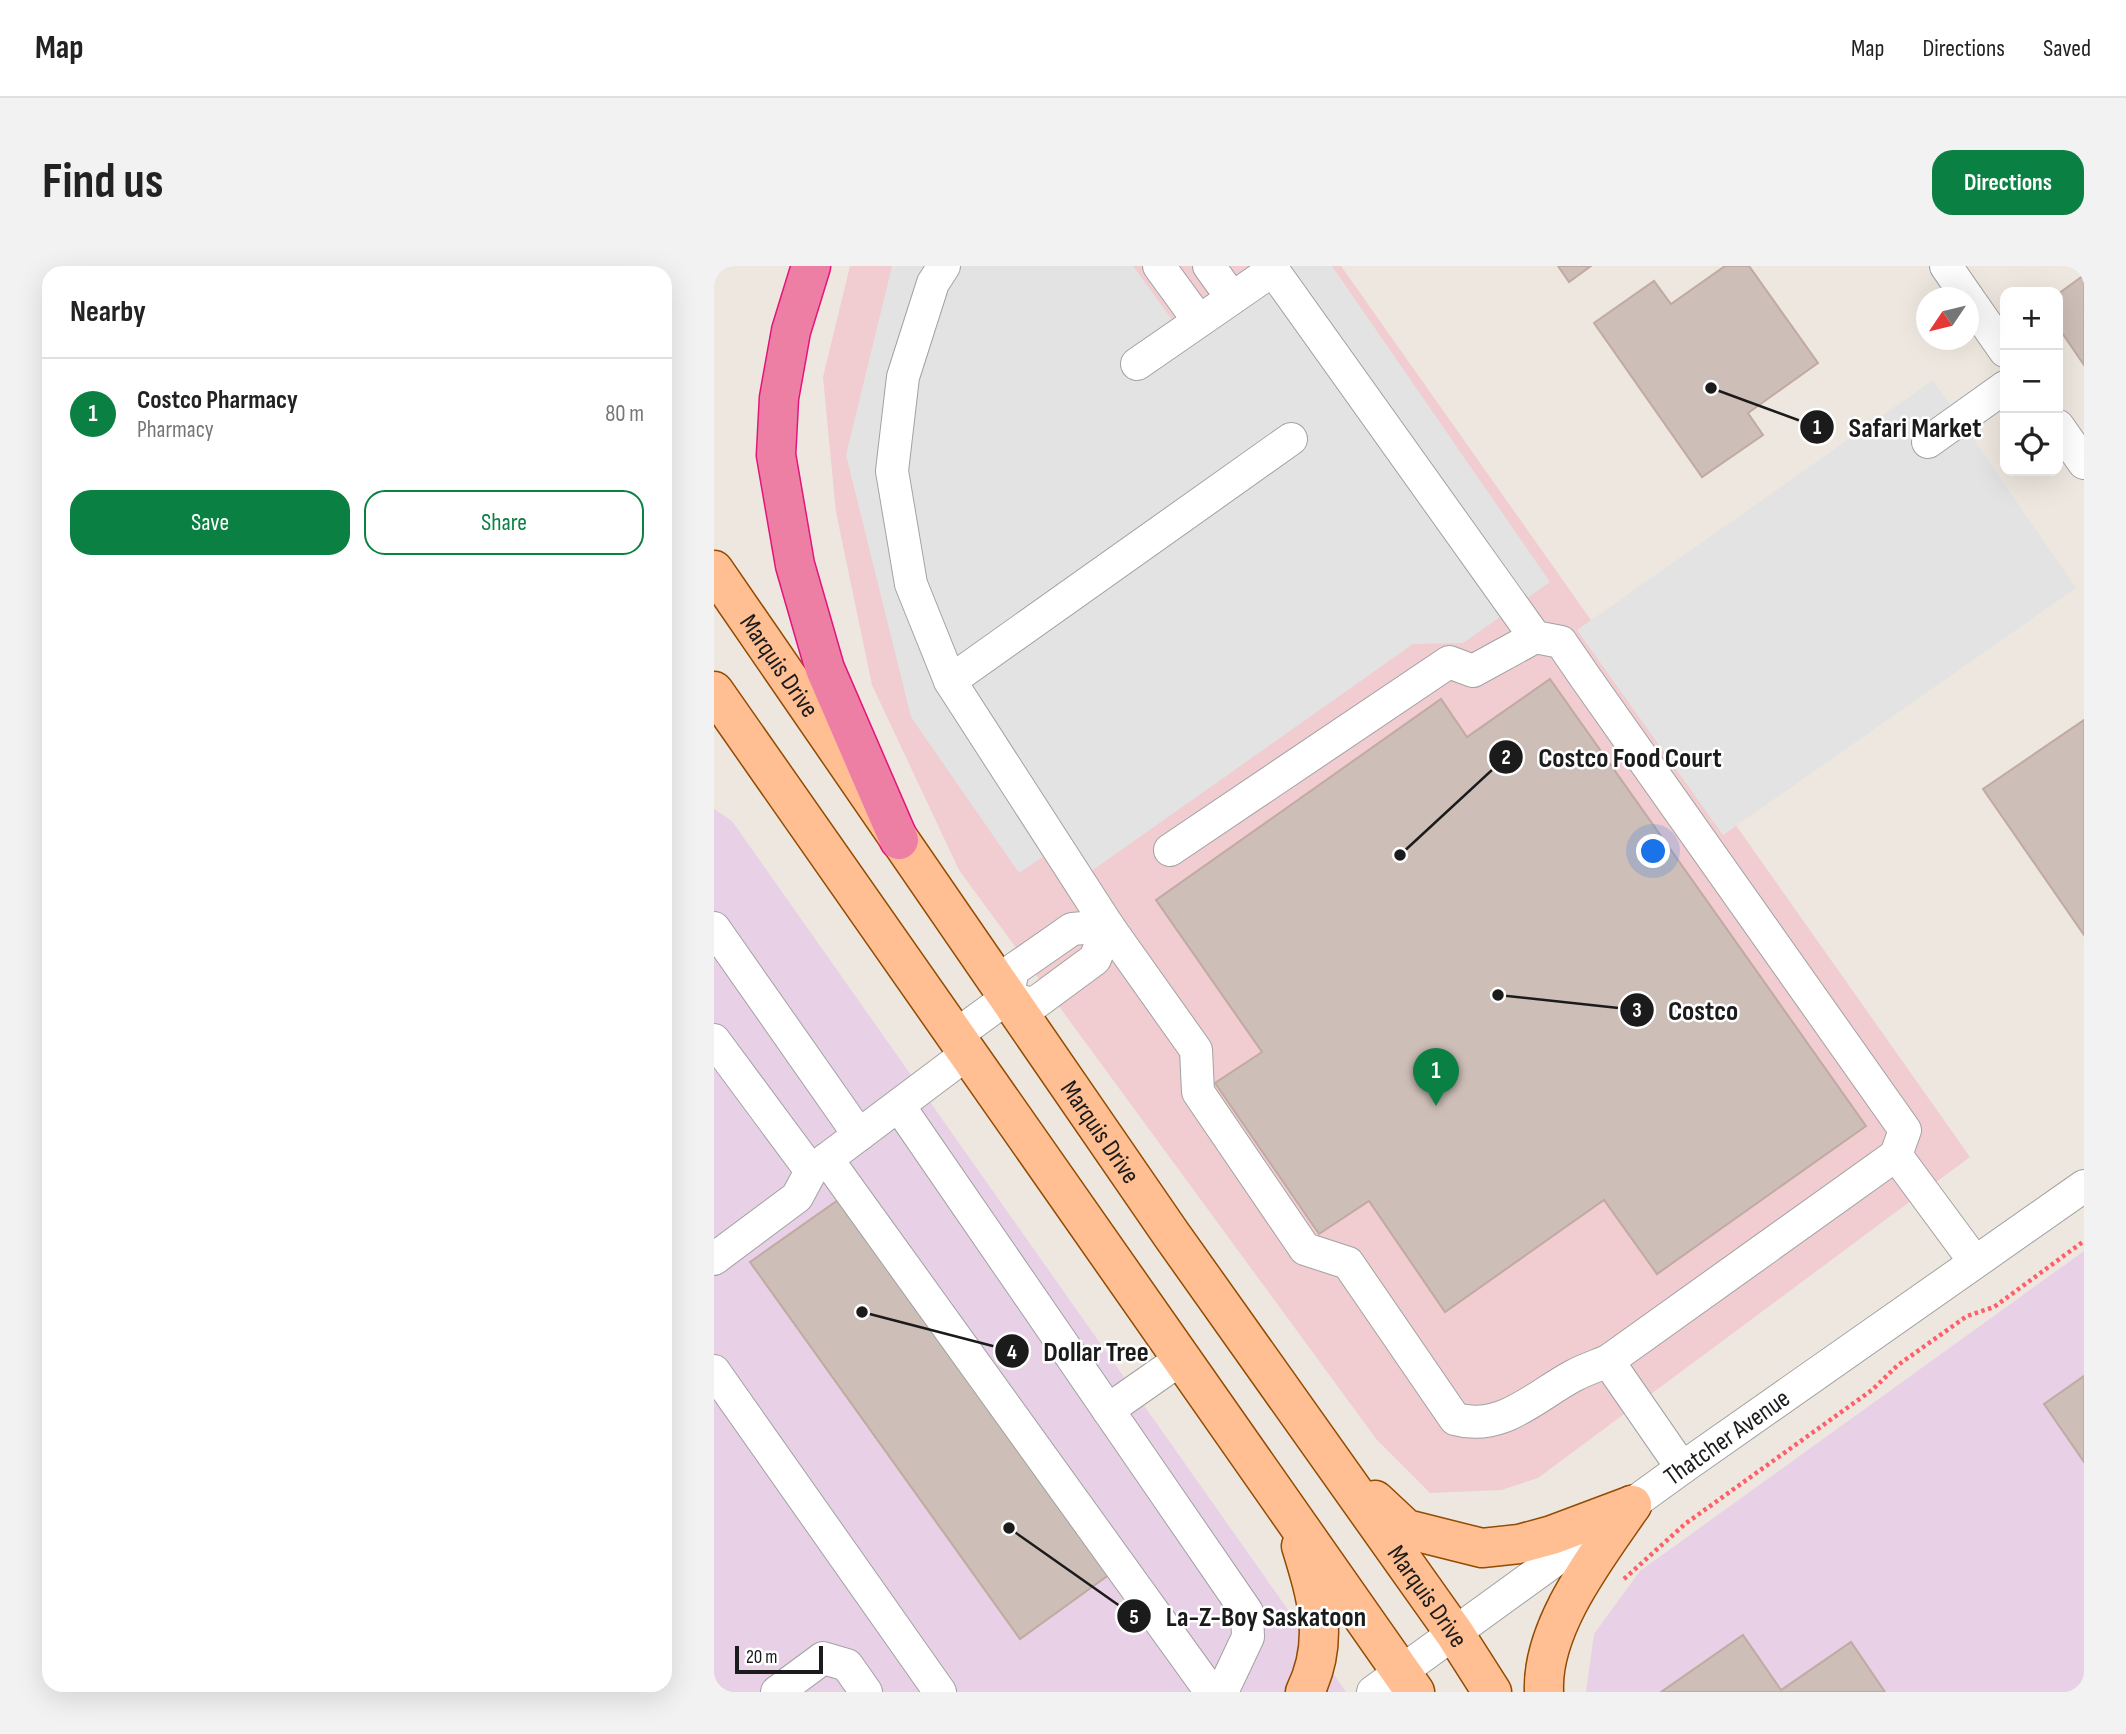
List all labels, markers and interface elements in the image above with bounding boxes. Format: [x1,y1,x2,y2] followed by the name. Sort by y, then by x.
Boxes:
[35,28,84,68] text: Map
[1851,34,1884,63] text: Map
[1922,34,2005,63] text: Directions
[2043,34,2091,63] text: Saved
[1932,150,2084,215] button: Directions
[42,153,164,212] text: Find us
[1916,287,1979,350] north arrow
[2000,287,2063,476] map controls
[2000,287,2063,350] button: +
[70,294,146,330] text: Nearby
[2000,350,2063,413] button: −
[137,385,298,416] text: Costco Pharmacy
[88,400,98,428] text: 1
[605,400,644,428] text: 80 m
[1799,403,1995,452] callout: Safari Market
[1849,412,1981,445] text: Safari Market
[2000,413,2063,476] button: locate
[1813,415,1821,440] text: 1
[137,416,214,444] text: Pharmacy
[70,490,350,555] button: Save
[364,490,644,555] button: Share
[732,609,825,724] street label: Marquis Drive
[1489,732,1735,781] callout: Costco Food Court
[1538,742,1722,775] text: Costco Food Court
[1501,745,1511,770] text: 2
[1636,834,1670,868] your location
[1619,985,1752,1034] callout: Costco
[1668,995,1738,1028] text: Costco
[1632,998,1642,1023] text: 3
[1413,1048,1459,1106] pin: 1
[1053,1075,1146,1190] street label: Marquis Drive
[994,1327,1163,1376] callout: Dollar Tree
[1043,1336,1149,1369] text: Dollar Tree
[1007,1340,1017,1365] text: 4
[1659,1383,1796,1493] street label: Thatcher Avenue
[1380,1540,1473,1654] street label: Marquis Drive
[1117,1592,1380,1641] callout: La-Z-Boy Saskatoon
[1166,1601,1366,1634] text: La-Z-Boy Saskatoon
[1129,1605,1139,1630] text: 5
[735,1643,822,1675] scale bar
[746,1646,778,1669] text: 20 m

